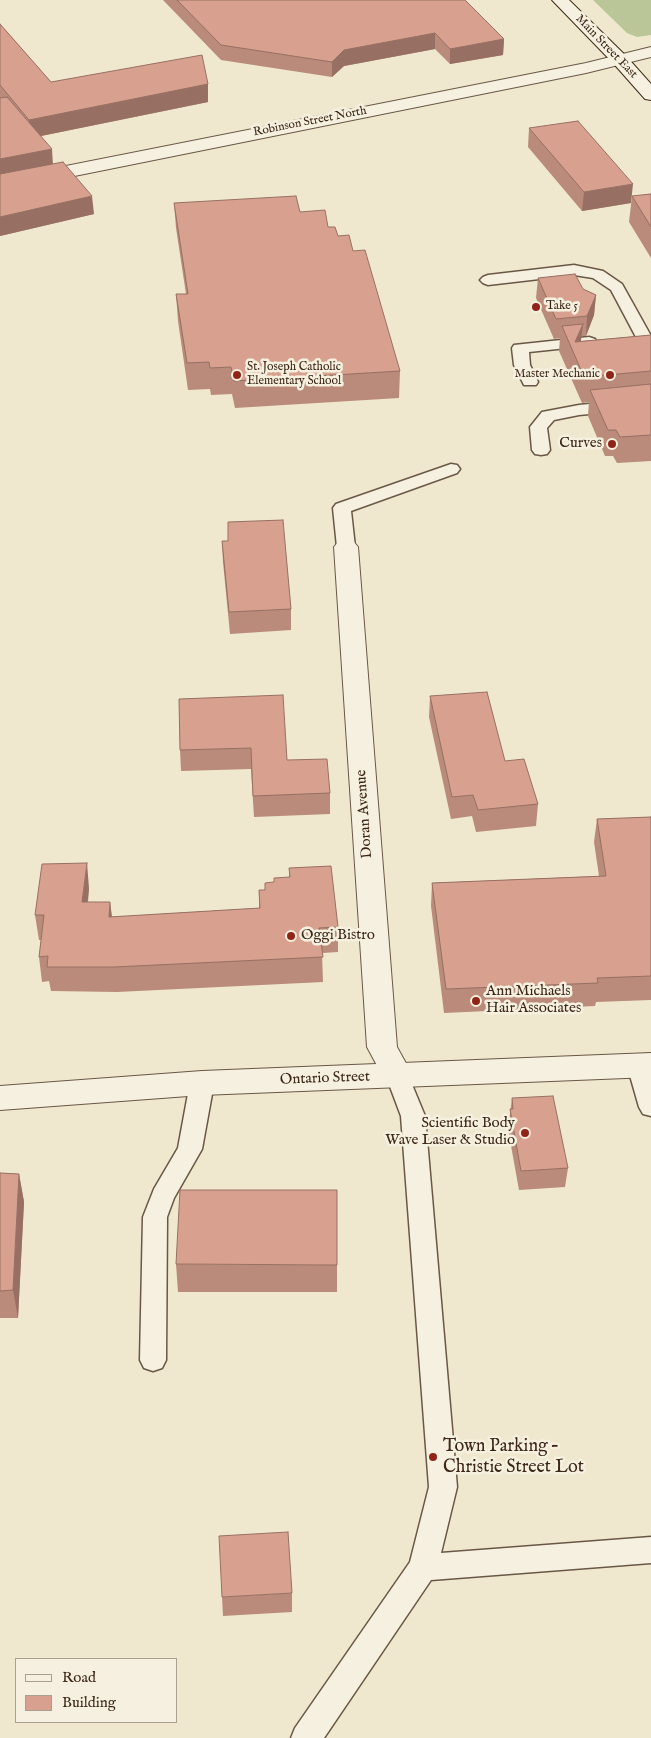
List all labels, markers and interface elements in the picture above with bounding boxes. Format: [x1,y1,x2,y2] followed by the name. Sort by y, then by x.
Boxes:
[572,12,640,82] street label: Main Street East
[252,104,368,140] street label: Robinson Street North
[546,300,578,314] place label: Take 5
[530,301,542,313] marker: Take 5
[247,361,341,389] place label: St. Joseph Catholic Elementary School
[515,368,600,382] place label: Master Mechanic
[231,369,243,381] marker: St. Joseph Catholic Elementary School
[604,369,616,381] marker: Master Mechanic
[559,435,602,453] place label: Curves
[606,438,618,450] marker: Curves
[353,769,377,859] street label: Doran Avenue
[301,927,375,945] place label: Oggi Bistro
[285,930,297,942] marker: Oggi Bistro
[486,983,581,1018] place label: Ann Michaels Hair Associates
[470,995,482,1007] marker: Ann Michaels Hair Associates
[280,1068,370,1090] street label: Ontario Street
[385,1115,515,1150] place label: Scientific Body Wave Laser & Studio
[519,1127,531,1139] marker: Scientific Body Wave Laser & Studio
[443,1436,584,1478] place label: Town Parking – Christie Street Lot
[427,1451,439,1463] marker: Town Parking – Christie Street Lot
[15,1658,178,1723] legend
[62,1668,96,1687] text: Road
[62,1693,116,1712] text: Building

